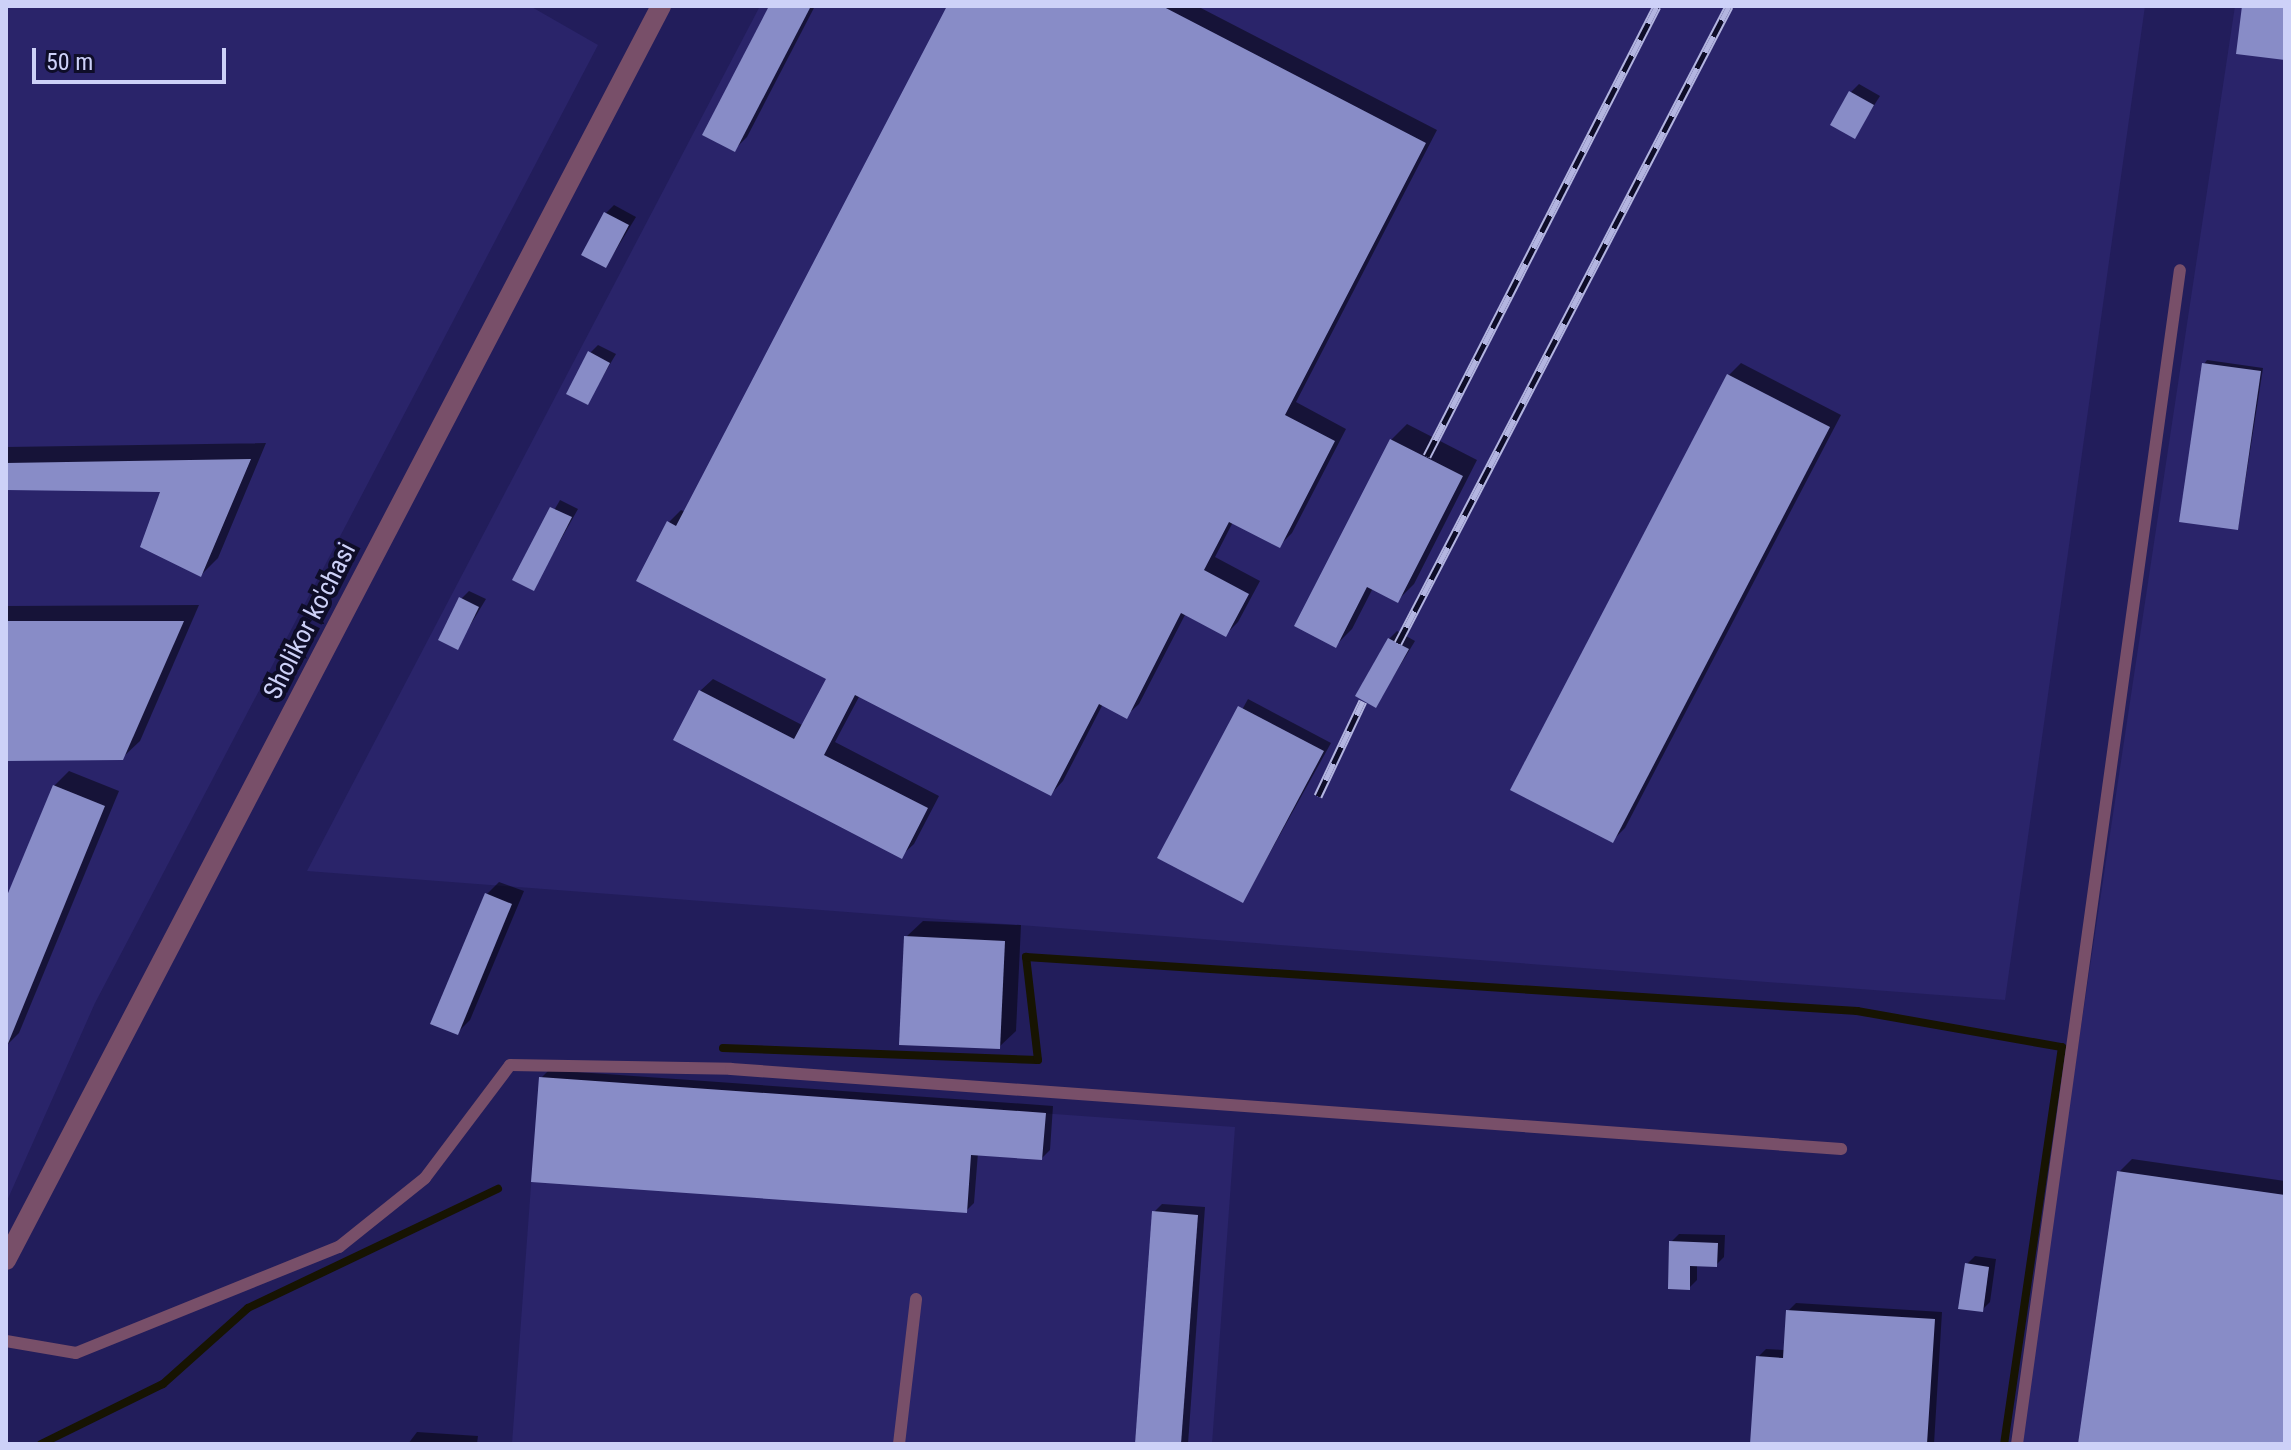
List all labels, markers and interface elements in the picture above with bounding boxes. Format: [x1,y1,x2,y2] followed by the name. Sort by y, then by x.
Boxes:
[36,32,230,82] scale bar
[46,48,93,76] text: 50 m
[257,538,363,704] street label: Sholikor ko'chasi

